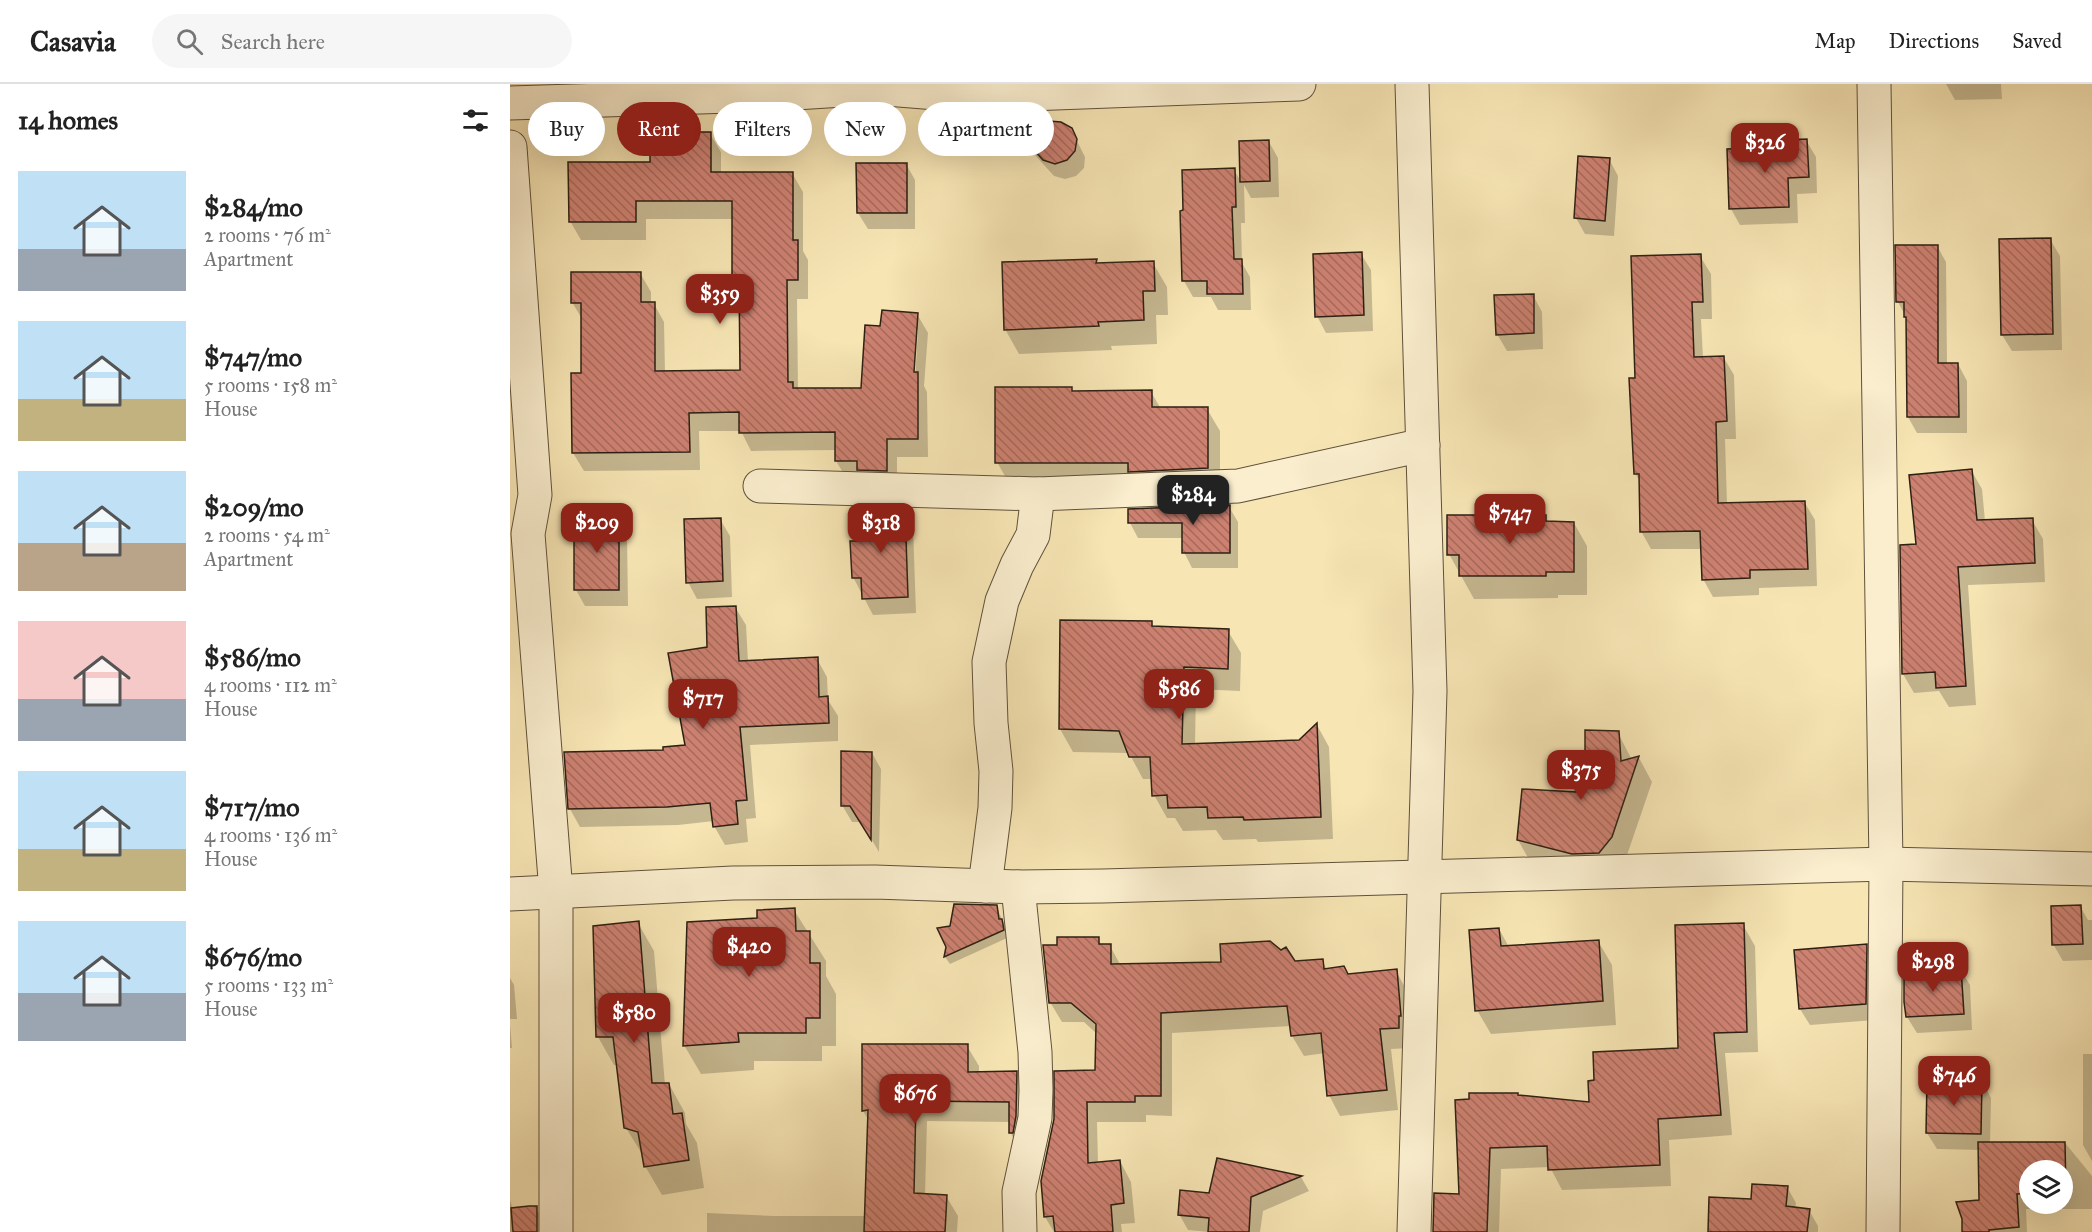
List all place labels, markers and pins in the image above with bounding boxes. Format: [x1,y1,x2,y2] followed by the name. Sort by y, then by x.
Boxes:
[1729,123,1801,174] pin: $326
[684,274,756,325] pin: $359
[1157,475,1229,526] pin: $284
[1474,494,1546,545] pin: $747
[561,503,633,554] pin: $209
[845,503,917,554] pin: $318
[1143,669,1215,720] pin: $586
[667,679,739,730] pin: $717
[1545,750,1617,801] pin: $375
[713,927,785,978] pin: $420
[1897,942,1969,993] pin: $298
[598,993,670,1044] pin: $580
[1918,1056,1990,1107] pin: $746
[879,1074,951,1125] pin: $676

